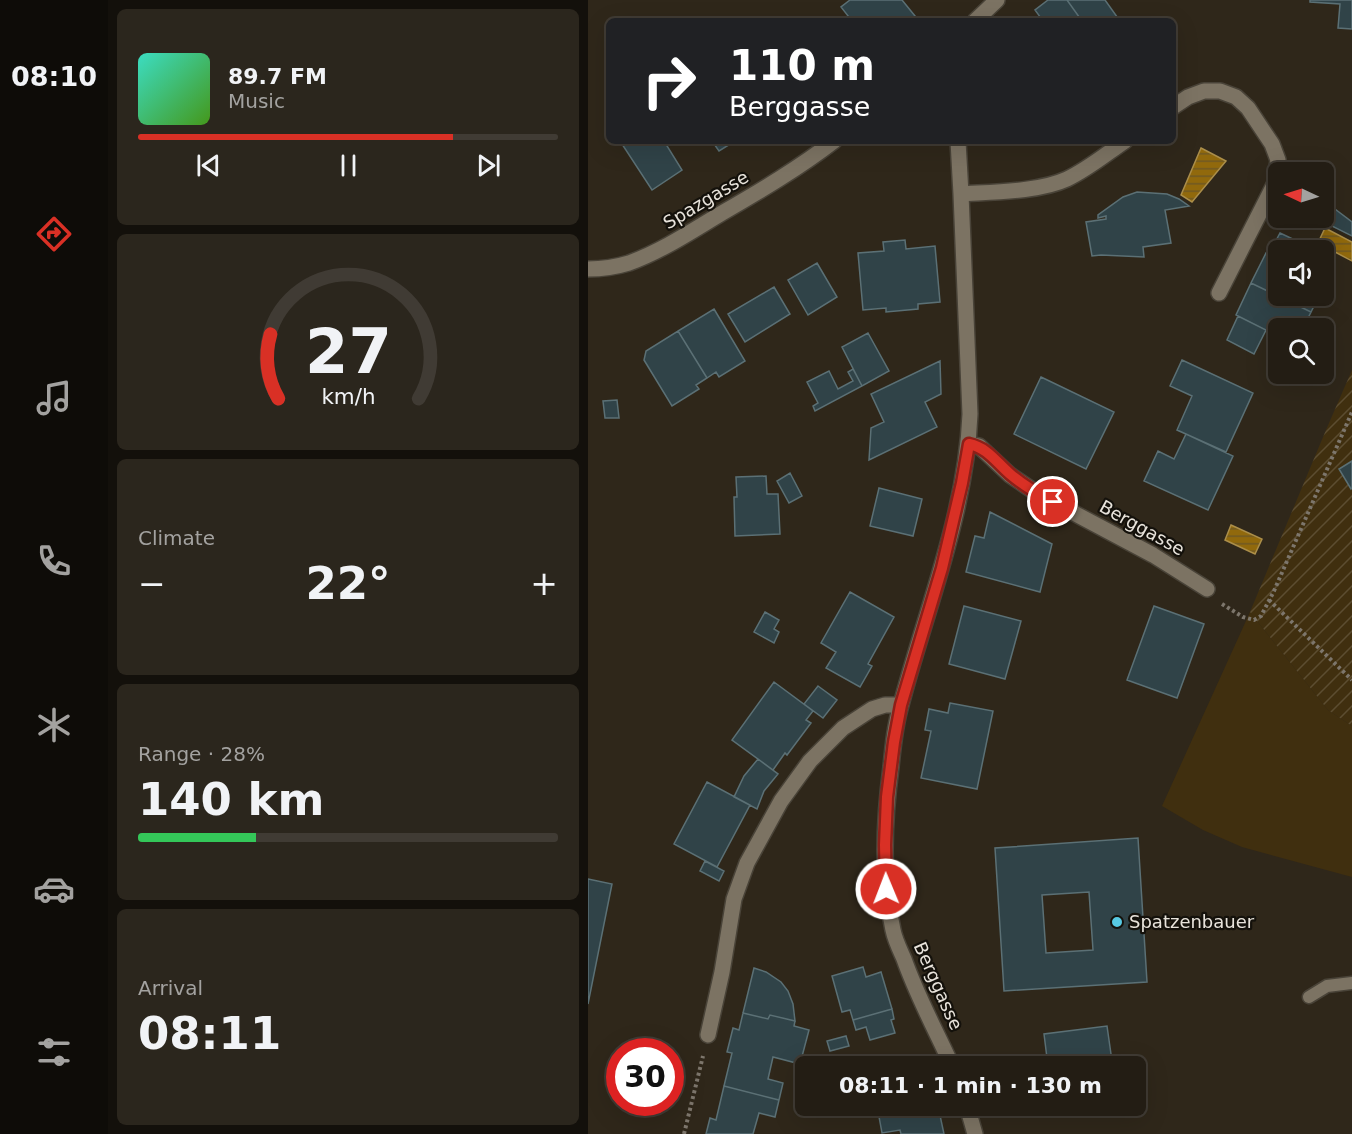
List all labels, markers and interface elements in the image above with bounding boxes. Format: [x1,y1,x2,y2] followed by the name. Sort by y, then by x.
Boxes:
[729,41,875,90] text: 110 m
[630,42,708,120] icon: right
[11,61,97,92] text: 08:10
[228,64,327,89] text: 89.7 FM
[228,89,285,113] text: Music
[729,91,870,122] text: Berggasse
[192,149,225,182] icon: previous
[332,149,365,182] icon: pause
[472,149,505,182] icon: next
[1268,162,1334,228] north arrow
[1268,162,1334,384] map controls
[659,166,752,233] street label: Spazgasse
[33,213,75,255] icon: directions
[1268,240,1334,306] button: sound
[305,315,391,388] text: 27
[1268,318,1334,384] button: search
[33,377,75,419] icon: music
[321,384,375,409] text: km/h
[1027,476,1078,527] pin
[1036,485,1069,518] icon: arrive
[1096,496,1189,560] street label: Berggasse
[138,526,215,550] text: Climate
[33,540,75,582] icon: phone
[305,557,391,610] text: 22°
[138,564,166,603] text: −
[530,564,558,603] text: +
[33,704,75,746] icon: climate
[138,742,265,766] text: Range · 28%
[138,773,324,826] text: 140 km
[854,857,918,921] position arrow
[33,868,75,910] icon: car
[1129,911,1255,932] place label: Spatzenbauer
[1110,915,1124,929] marker: Spatzenbauer
[910,938,967,1033] street label: Berggasse
[138,976,203,1000] text: Arrival
[138,1007,281,1060] text: 08:11
[33,1031,75,1073] icon: filters
[606,1038,684,1116] speed limit sign: 30
[839,1073,1102,1098] text: 08:11 · 1 min · 130 m

